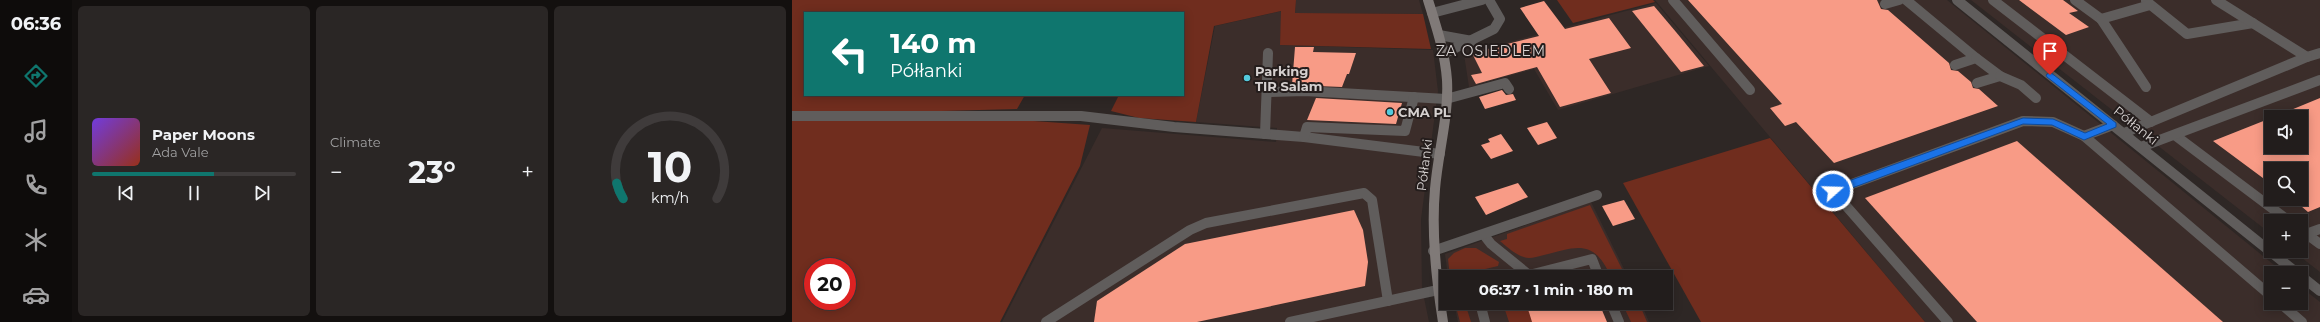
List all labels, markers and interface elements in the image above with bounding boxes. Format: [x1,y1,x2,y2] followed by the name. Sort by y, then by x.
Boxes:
[11,13,61,35] text: 06:36
[890,26,977,60] text: 140 m
[824,28,876,80] icon: left
[2033,34,2067,75] pin
[2039,40,2061,62] icon: arrive
[1436,42,1546,60] district label: ZA OSIEDLEM
[890,60,963,82] text: Półłanki
[22,62,50,90] icon: directions
[1255,63,1322,94] place label: Parking TIR Salam
[1242,73,1252,83] marker: Parking TIR Salam
[2111,102,2161,148] street label: Półłanki
[1398,104,1451,120] place label: CMA PL
[1385,107,1395,117] marker: CMA PL
[2264,110,2308,310] map controls
[2264,110,2308,154] button: sound
[22,117,50,145] icon: music
[152,125,255,144] text: Paper Moons
[330,134,381,150] text: Climate
[1413,138,1435,192] street label: Półłanki
[648,142,692,192] text: 10
[152,144,209,160] text: Ada Vale
[408,154,456,191] text: 23°
[330,159,343,186] text: −
[521,159,534,186] text: +
[2264,162,2308,206] button: search
[1812,170,1854,212] position arrow
[22,171,50,199] icon: phone
[115,182,137,204] icon: previous
[183,182,205,204] icon: pause
[251,182,273,204] icon: next
[651,189,689,207] text: km/h
[2264,214,2308,258] button: +
[22,226,50,254] icon: climate
[804,258,856,310] speed limit sign: 20
[2264,266,2308,310] button: −
[1479,280,1633,299] text: 06:37 · 1 min · 180 m
[22,281,50,309] icon: car

